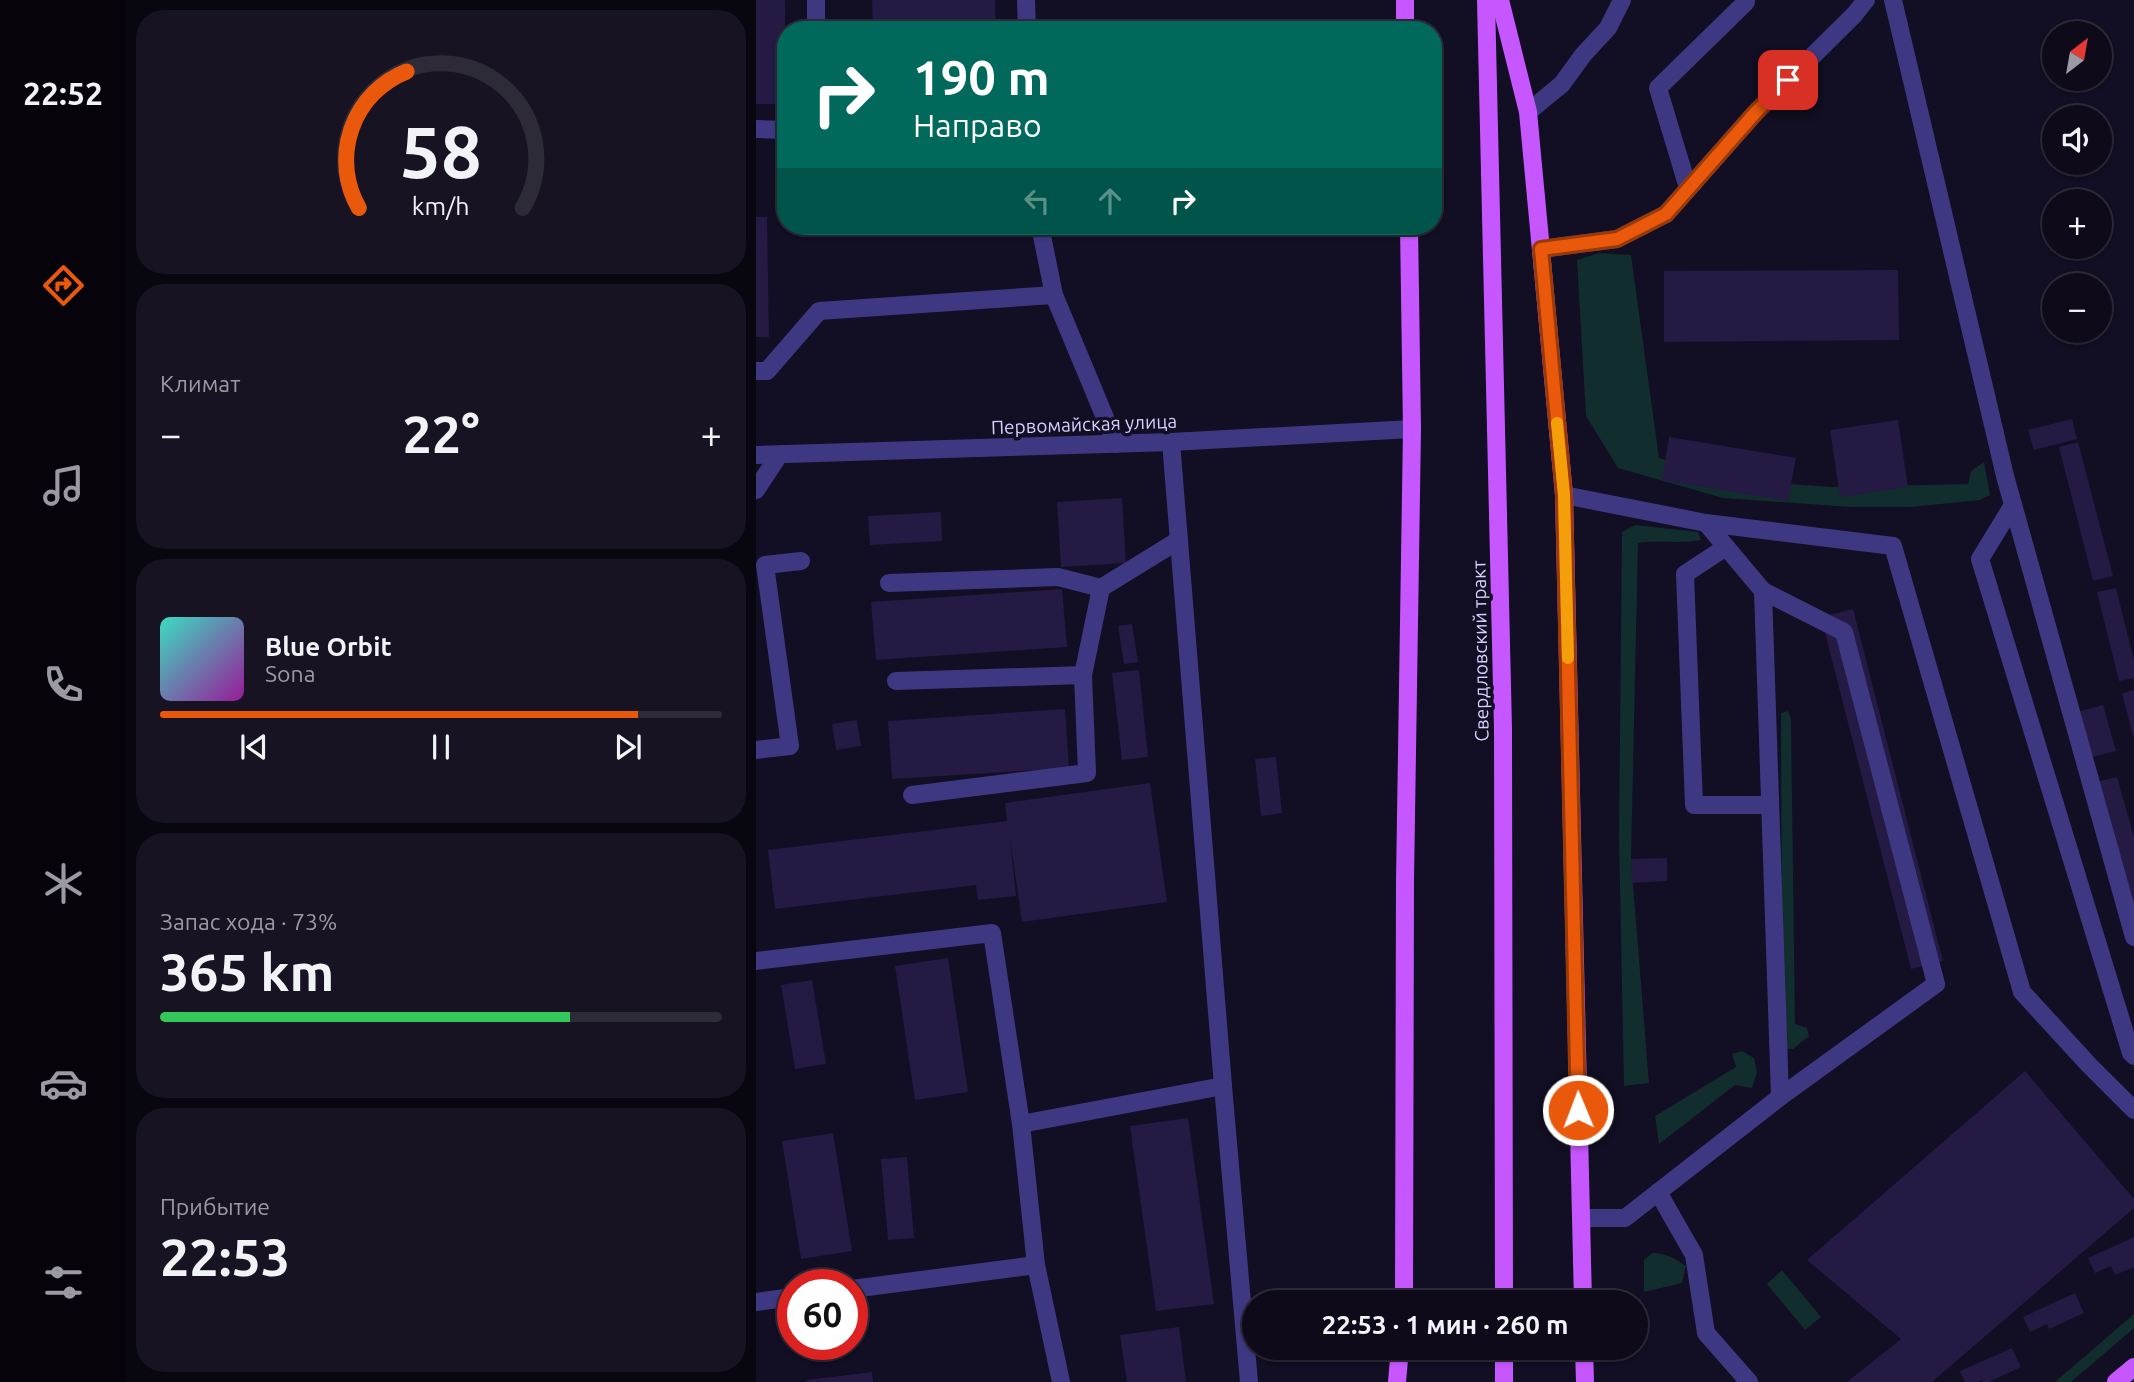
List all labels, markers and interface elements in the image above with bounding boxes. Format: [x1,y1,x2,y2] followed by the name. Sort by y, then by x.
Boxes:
[2042,21,2112,91] north arrow
[2042,21,2112,343] map controls
[798,49,889,140] icon: right
[913,49,1050,104] text: 190 m
[1758,50,1818,110] pin
[1769,61,1807,99] icon: arrive
[23,75,103,111] text: 22:52
[2042,105,2112,175] button: sound
[913,107,1042,143] text: Направо
[400,111,482,193] text: 58
[1018,182,1056,220] icon: left
[1091,182,1129,220] icon: ahead
[1164,182,1202,220] icon: right
[2042,189,2112,259] button: +
[412,192,470,220] text: km/h
[39,261,88,310] icon: directions
[2042,273,2112,343] button: −
[160,371,240,396] text: Климат
[402,405,480,463] text: 22°
[991,410,1177,438] street label: Первомайская улица
[160,413,181,455] text: −
[701,413,722,455] text: +
[39,461,88,510] icon: music
[1467,560,1493,742] street label: Свердловский тракт
[265,632,392,661] text: Blue Orbit
[39,660,88,709] icon: phone
[265,661,315,686] text: Sona
[235,728,273,766] icon: previous
[422,728,460,766] icon: pause
[609,728,647,766] icon: next
[39,859,88,908] icon: climate
[160,909,337,934] text: Запас хода · 73%
[160,943,334,1001] text: 365 km
[39,1059,88,1108] icon: car
[1541,1073,1615,1147] position arrow
[160,1194,270,1219] text: Прибытие
[160,1228,290,1286] text: 22:53
[39,1258,88,1307] icon: filters
[777,1269,868,1360] speed limit sign: 60
[1322,1310,1568,1339] text: 22:53 · 1 мин · 260 m

